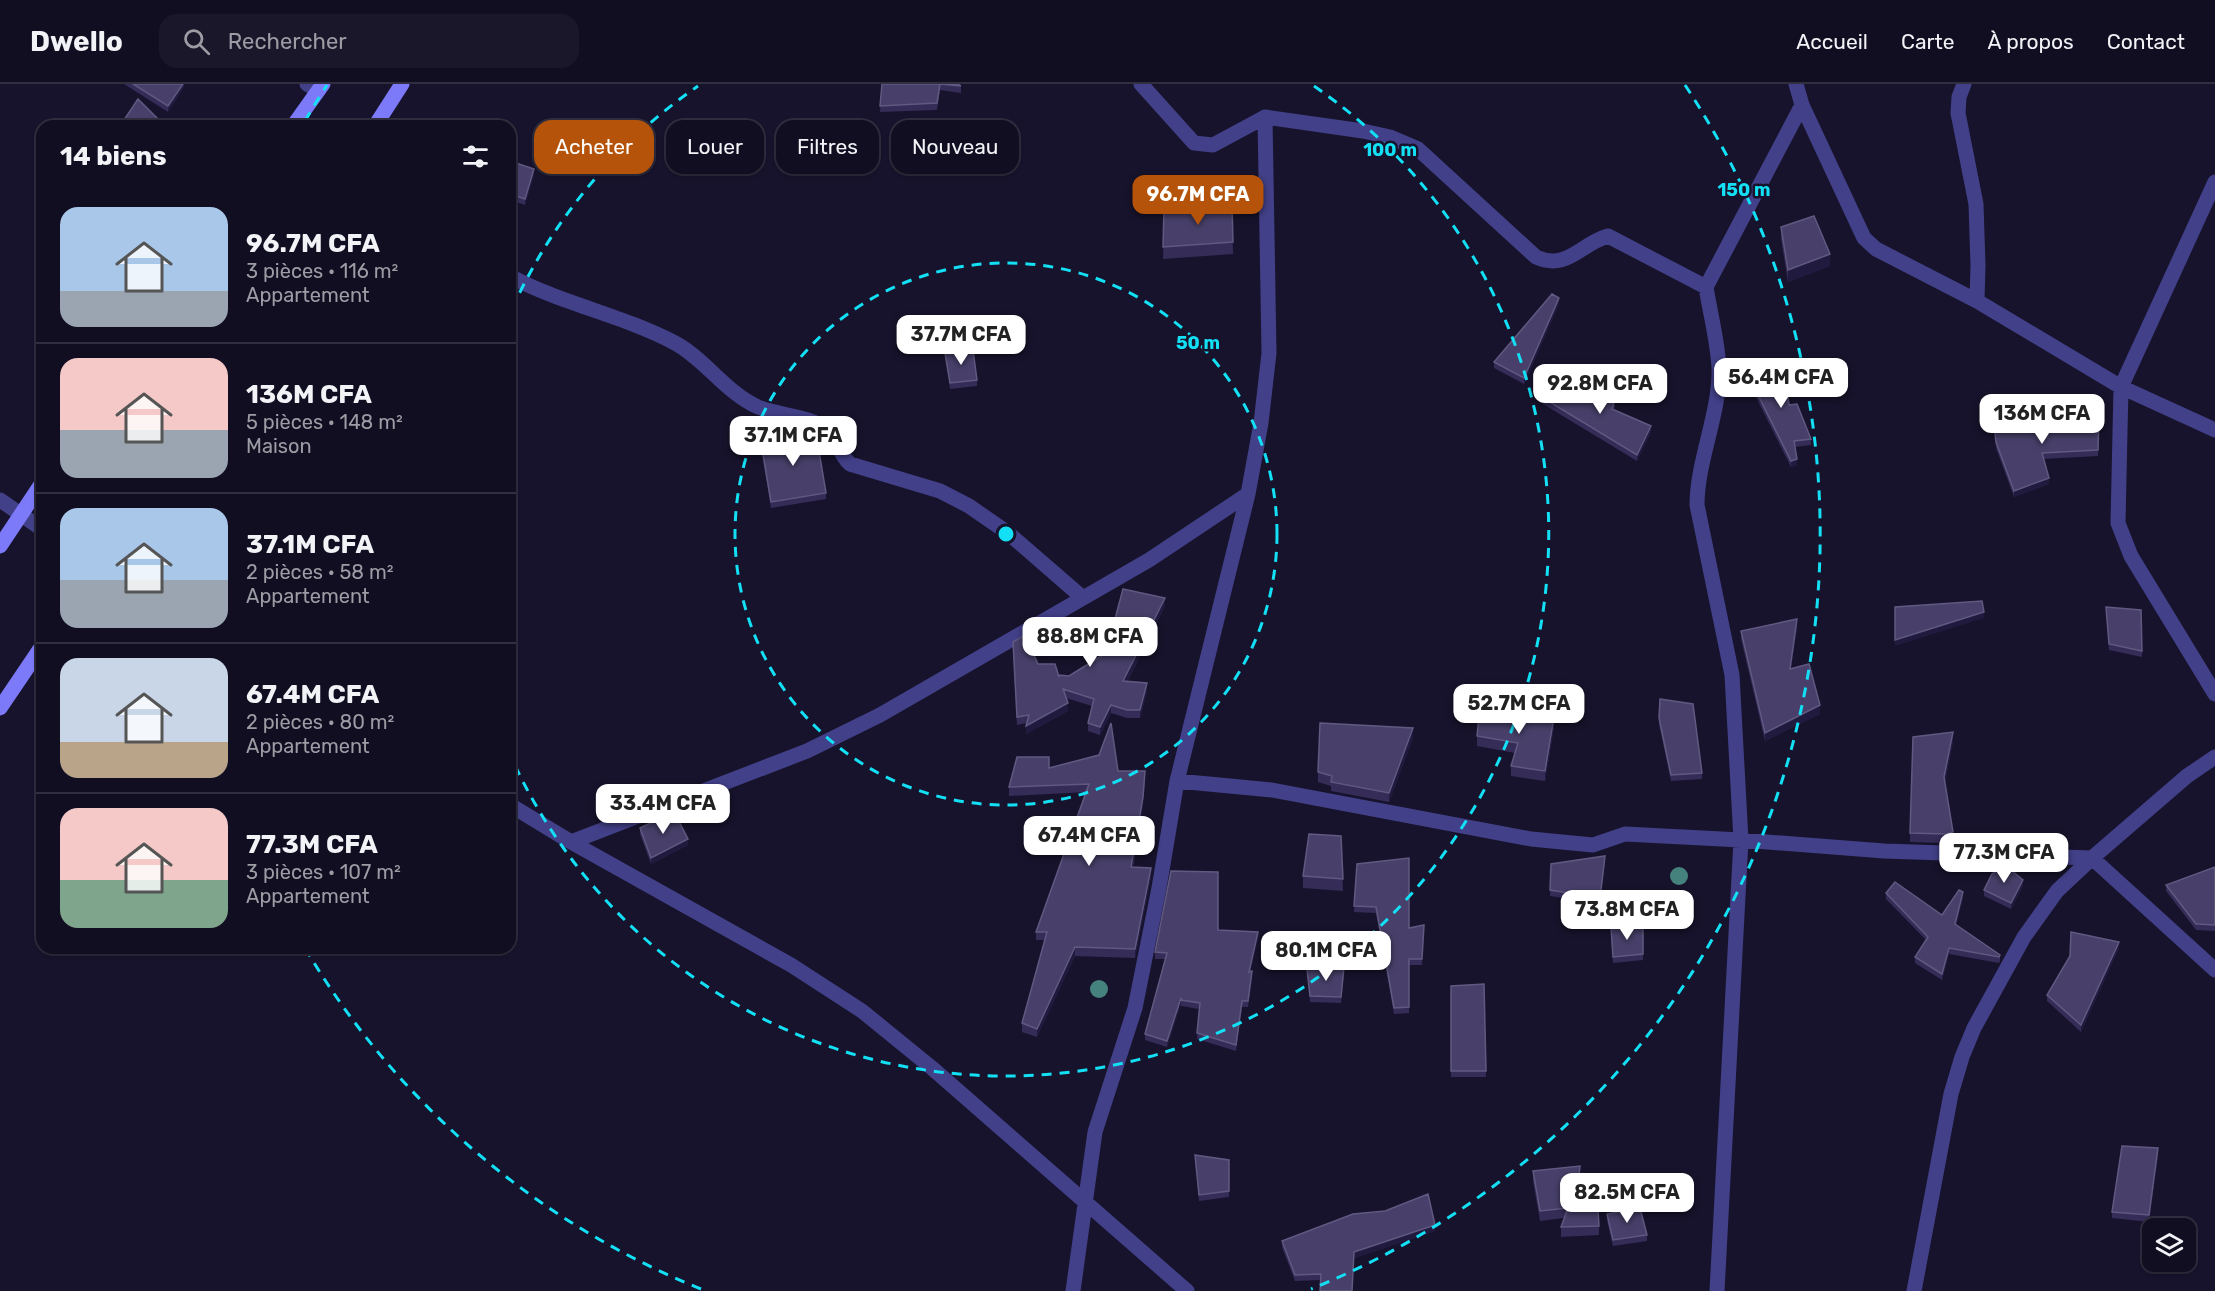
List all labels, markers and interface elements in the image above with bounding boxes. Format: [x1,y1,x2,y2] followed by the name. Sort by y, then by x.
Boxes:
[159,14,579,68] search box
[30,25,123,58] text: Dwello
[180,25,213,58] icon: search
[228,28,347,55] text: Rechercher
[1796,29,1868,54] text: Accueil
[1901,29,1954,54] text: Carte
[1987,29,2074,54] text: À propos
[2107,29,2185,54] text: Contact
[534,120,654,174] chip: Acheter
[666,120,764,174] chip: Louer
[776,120,879,174] chip: Filtres
[891,120,1019,174] chip: Nouveau
[1363,139,1417,161] text: 100 m
[459,140,492,173] icon: filters
[60,141,167,172] text: 14 biens
[1129,175,1267,226] pin: 96.7M CFA
[1717,179,1771,201] text: 150 m
[1146,182,1250,206] text: 96.7M CFA
[246,228,380,259] text: 96.7M CFA
[108,231,180,303] icon: home
[246,259,398,283] text: 3 pièces · 116 m²
[246,283,370,307] text: Appartement
[892,315,1030,366] pin: 37.7M CFA
[911,322,1011,346] text: 37.7M CFA
[1176,332,1220,354] text: 50 m
[1712,358,1850,409] pin: 56.4M CFA
[1531,364,1669,415] pin: 92.8M CFA
[1728,365,1834,389] text: 56.4M CFA
[1547,371,1653,395] text: 92.8M CFA
[246,379,372,410] text: 136M CFA
[108,382,180,454] icon: home
[1980,394,2104,445] pin: 136M CFA
[1994,401,2090,425] text: 136M CFA
[246,410,403,434] text: 5 pièces · 148 m²
[724,416,862,467] pin: 37.1M CFA
[744,423,842,447] text: 37.1M CFA
[246,434,312,458] text: Maison
[996,524,1016,544] centre of rings
[246,529,374,560] text: 37.1M CFA
[108,532,180,604] icon: home
[246,560,394,584] text: 2 pièces · 58 m²
[246,584,370,608] text: Appartement
[1021,617,1159,668] pin: 88.8M CFA
[1037,624,1143,648] text: 88.8M CFA
[246,679,379,710] text: 67.4M CFA
[108,682,180,754] icon: home
[1450,684,1588,735] pin: 52.7M CFA
[1467,691,1571,715] text: 52.7M CFA
[246,710,394,734] text: 2 pièces · 80 m²
[246,734,370,758] text: Appartement
[594,784,732,835] pin: 33.4M CFA
[610,791,716,815] text: 33.4M CFA
[1020,816,1158,867] pin: 67.4M CFA
[1038,823,1140,847] text: 67.4M CFA
[246,829,378,860] text: 77.3M CFA
[108,832,180,904] icon: home
[1935,833,2073,884] pin: 77.3M CFA
[1953,840,2055,864] text: 77.3M CFA
[246,860,401,884] text: 3 pièces · 107 m²
[246,884,370,908] text: Appartement
[1558,890,1696,941] pin: 73.8M CFA
[1575,897,1679,921] text: 73.8M CFA
[1257,931,1395,982] pin: 80.1M CFA
[1275,938,1377,962] text: 80.1M CFA
[1558,1173,1696,1224] pin: 82.5M CFA
[1574,1180,1680,1204] text: 82.5M CFA
[2142,1218,2196,1272] map controls
[2142,1218,2196,1272] button: layers

